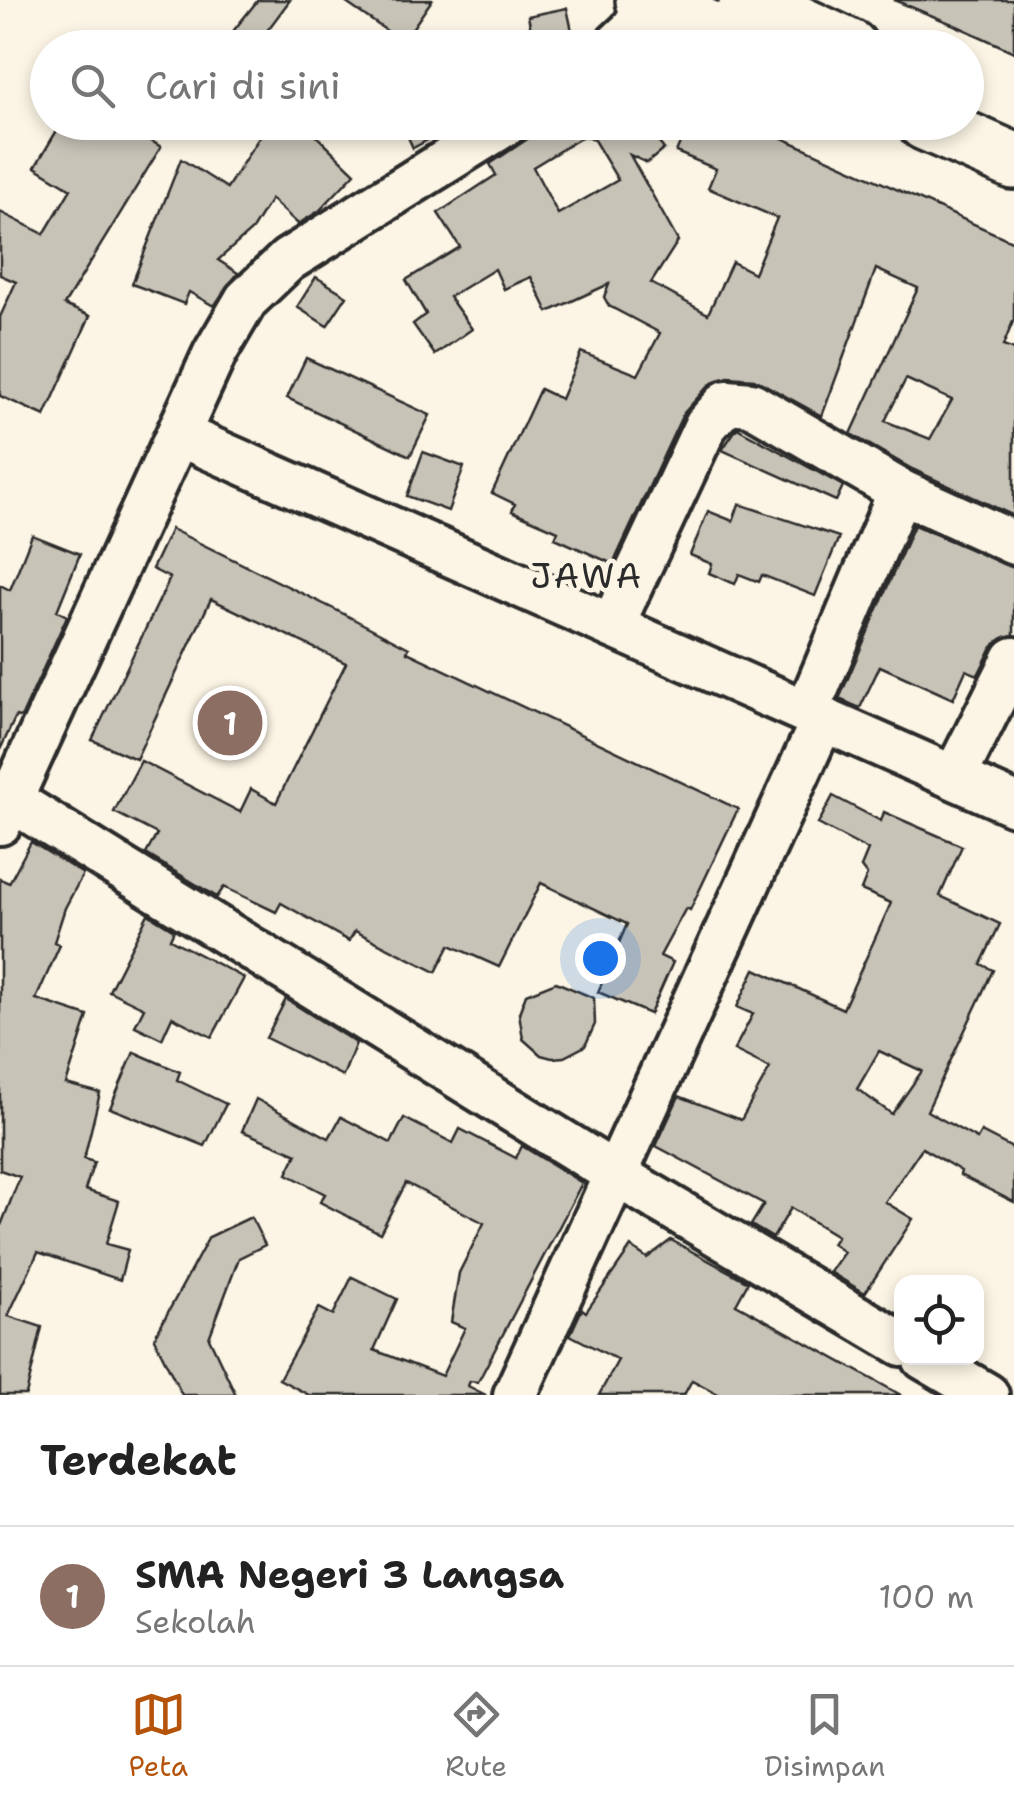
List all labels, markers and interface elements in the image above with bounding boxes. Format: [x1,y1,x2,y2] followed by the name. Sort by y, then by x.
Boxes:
[30,30,984,140] search box
[65,58,120,113] icon: search
[145,60,341,111] text: Cari di sini
[530,552,644,599] district label: JAWA
[198,686,262,760] pin: 1
[575,933,626,984] your location
[894,1275,984,1365] map controls
[894,1275,984,1365] button: locate
[40,1432,237,1488] text: Terdekat
[135,1549,564,1600] text: SMA Negeri 3 Langsa
[65,1575,80,1618] text: 1
[878,1575,974,1618] text: 100 m
[135,1600,256,1643] text: Sekolah
[129,1687,188,1785] tab: Peta
[445,1687,507,1785] tab: Rute
[764,1687,885,1785] tab: Disimpan

